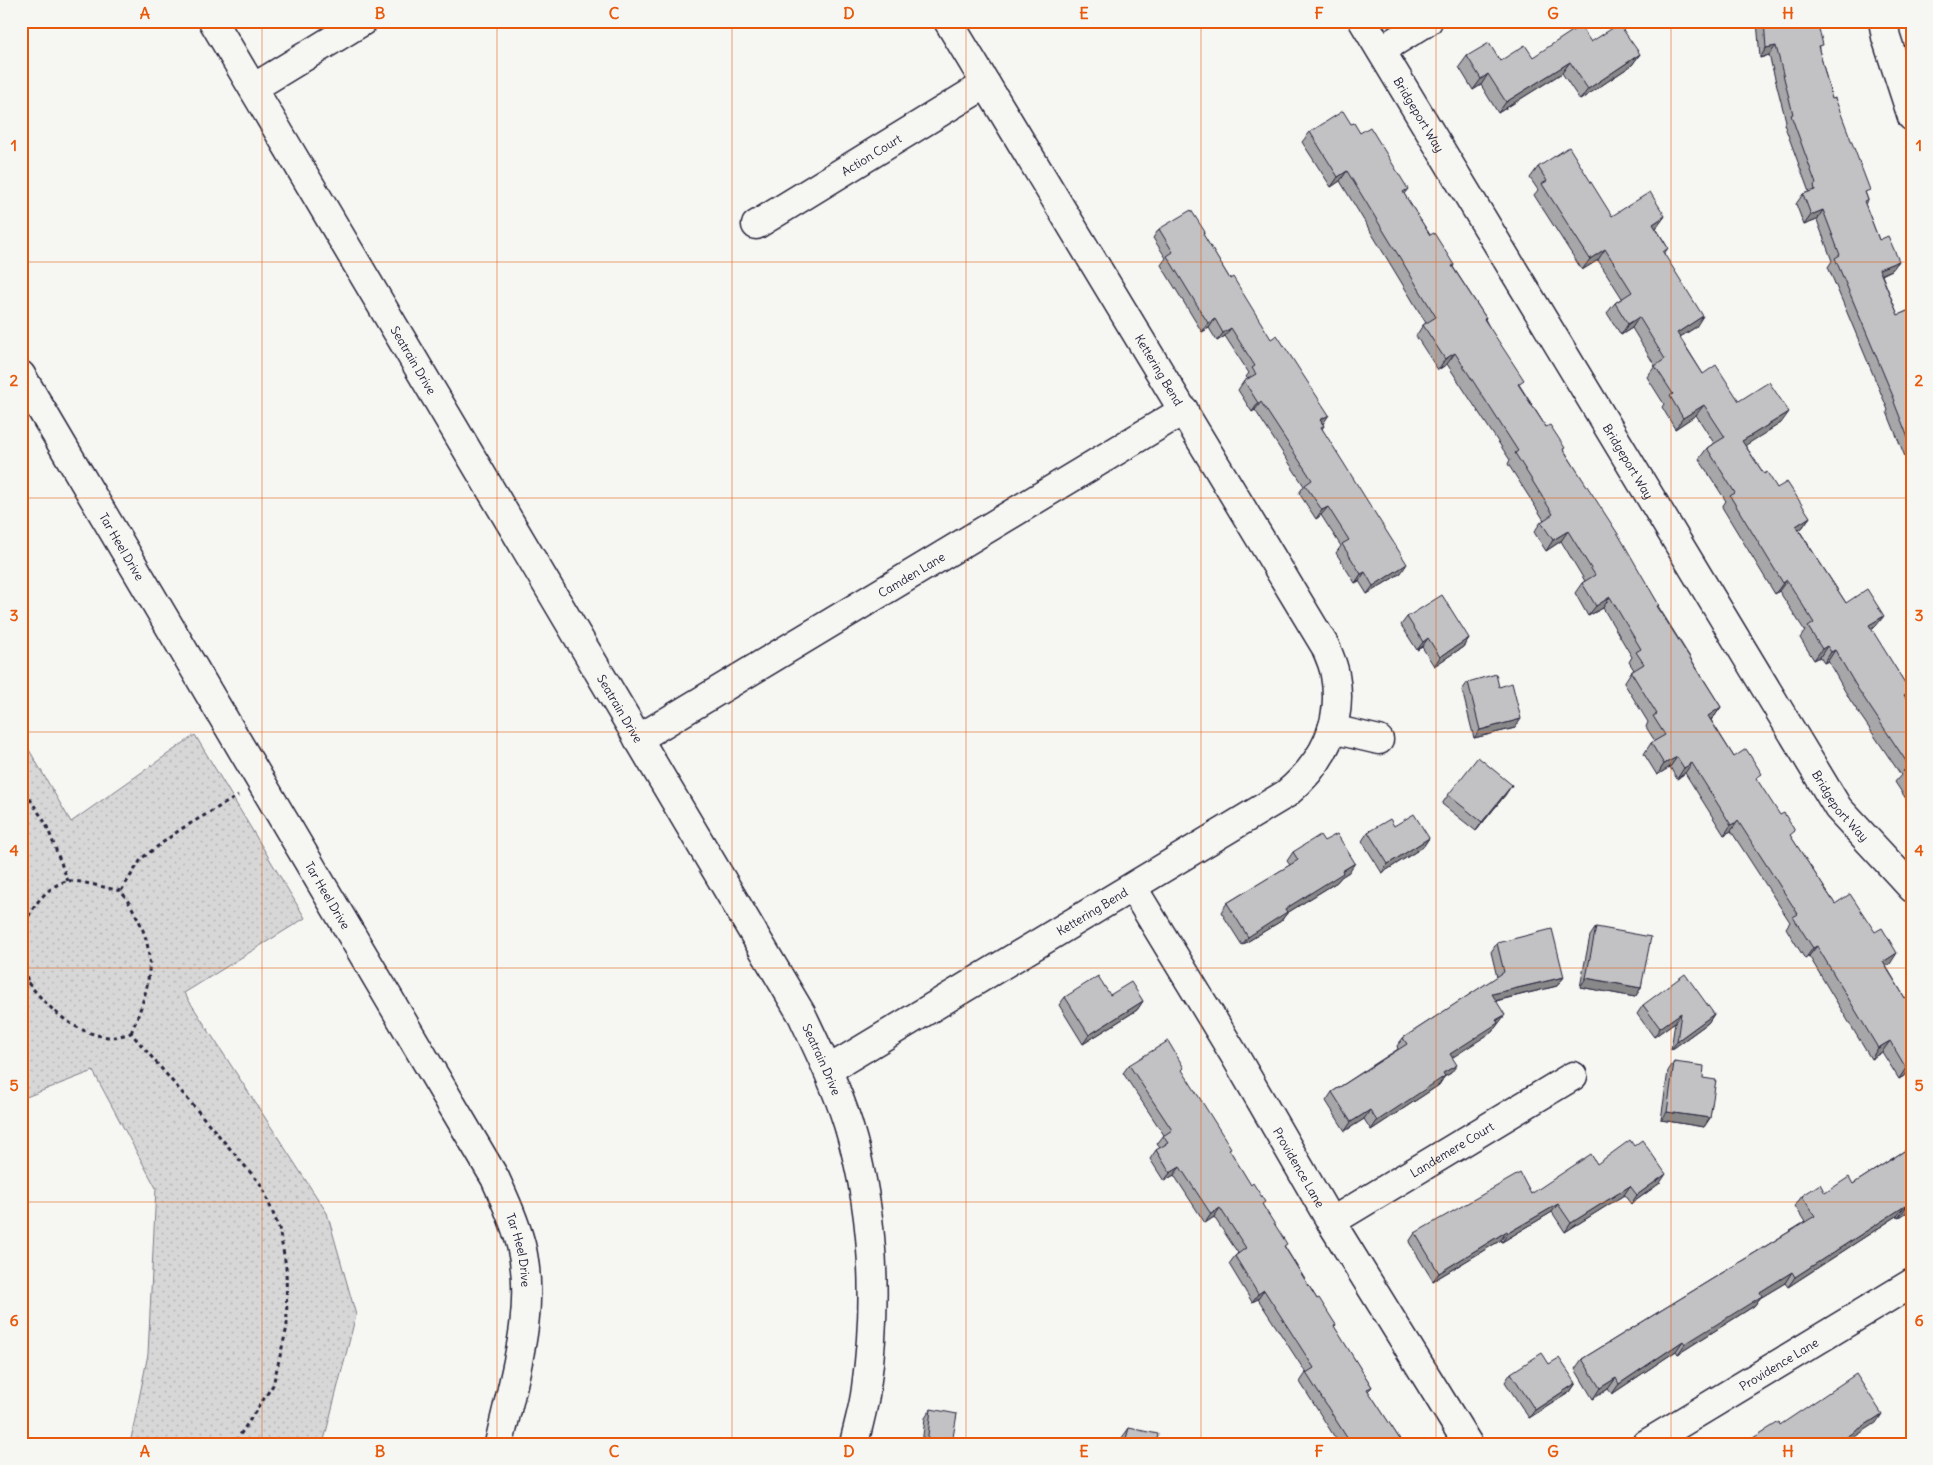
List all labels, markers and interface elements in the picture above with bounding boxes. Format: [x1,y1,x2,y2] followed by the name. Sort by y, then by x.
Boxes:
[140,3,150,23] text: A
[375,3,386,23] text: B
[609,3,620,23] text: C
[843,3,855,23] text: D
[1079,3,1089,23] text: E
[1314,3,1324,23] text: F
[1547,3,1559,23] text: G
[1782,3,1794,23] text: H
[1391,74,1448,155] street label: Bridgeport Way
[838,130,904,179] street label: Action Court
[11,135,17,155] text: 1
[1916,135,1922,155] text: 1
[388,323,440,397] street label: Seatrain Drive
[1132,332,1186,408] street label: Kettering Bend
[10,370,19,390] text: 2
[1915,370,1924,390] text: 2
[1600,421,1657,501] street label: Bridgeport Way
[96,510,148,583] street label: Tar Heel Drive
[875,549,947,600] street label: Camden Lane
[9,605,19,625] text: 3
[1914,605,1924,625] text: 3
[594,672,646,745] street label: Seatrain Drive
[1809,767,1872,844] street label: Bridgeport Way
[9,840,19,860] text: 4
[1914,840,1924,860] text: 4
[302,859,354,932] street label: Tar Heel Drive
[1053,884,1130,938] street label: Kettering Bend
[800,1021,844,1097] street label: Seatrain Drive
[9,1075,19,1095] text: 5
[1914,1075,1924,1095] text: 5
[1407,1118,1496,1180] street label: Landemere Court
[1270,1125,1328,1210] street label: Providence Lane
[503,1211,534,1287] street label: Tar Heel Drive
[9,1310,19,1330] text: 6
[1914,1310,1924,1330] text: 6
[1736,1334,1821,1393] street label: Providence Lane
[140,1441,150,1461] text: A
[375,1441,386,1461] text: B
[609,1441,620,1461] text: C
[843,1441,855,1461] text: D
[1079,1441,1089,1461] text: E
[1314,1441,1324,1461] text: F
[1547,1441,1559,1461] text: G
[1782,1441,1794,1461] text: H

